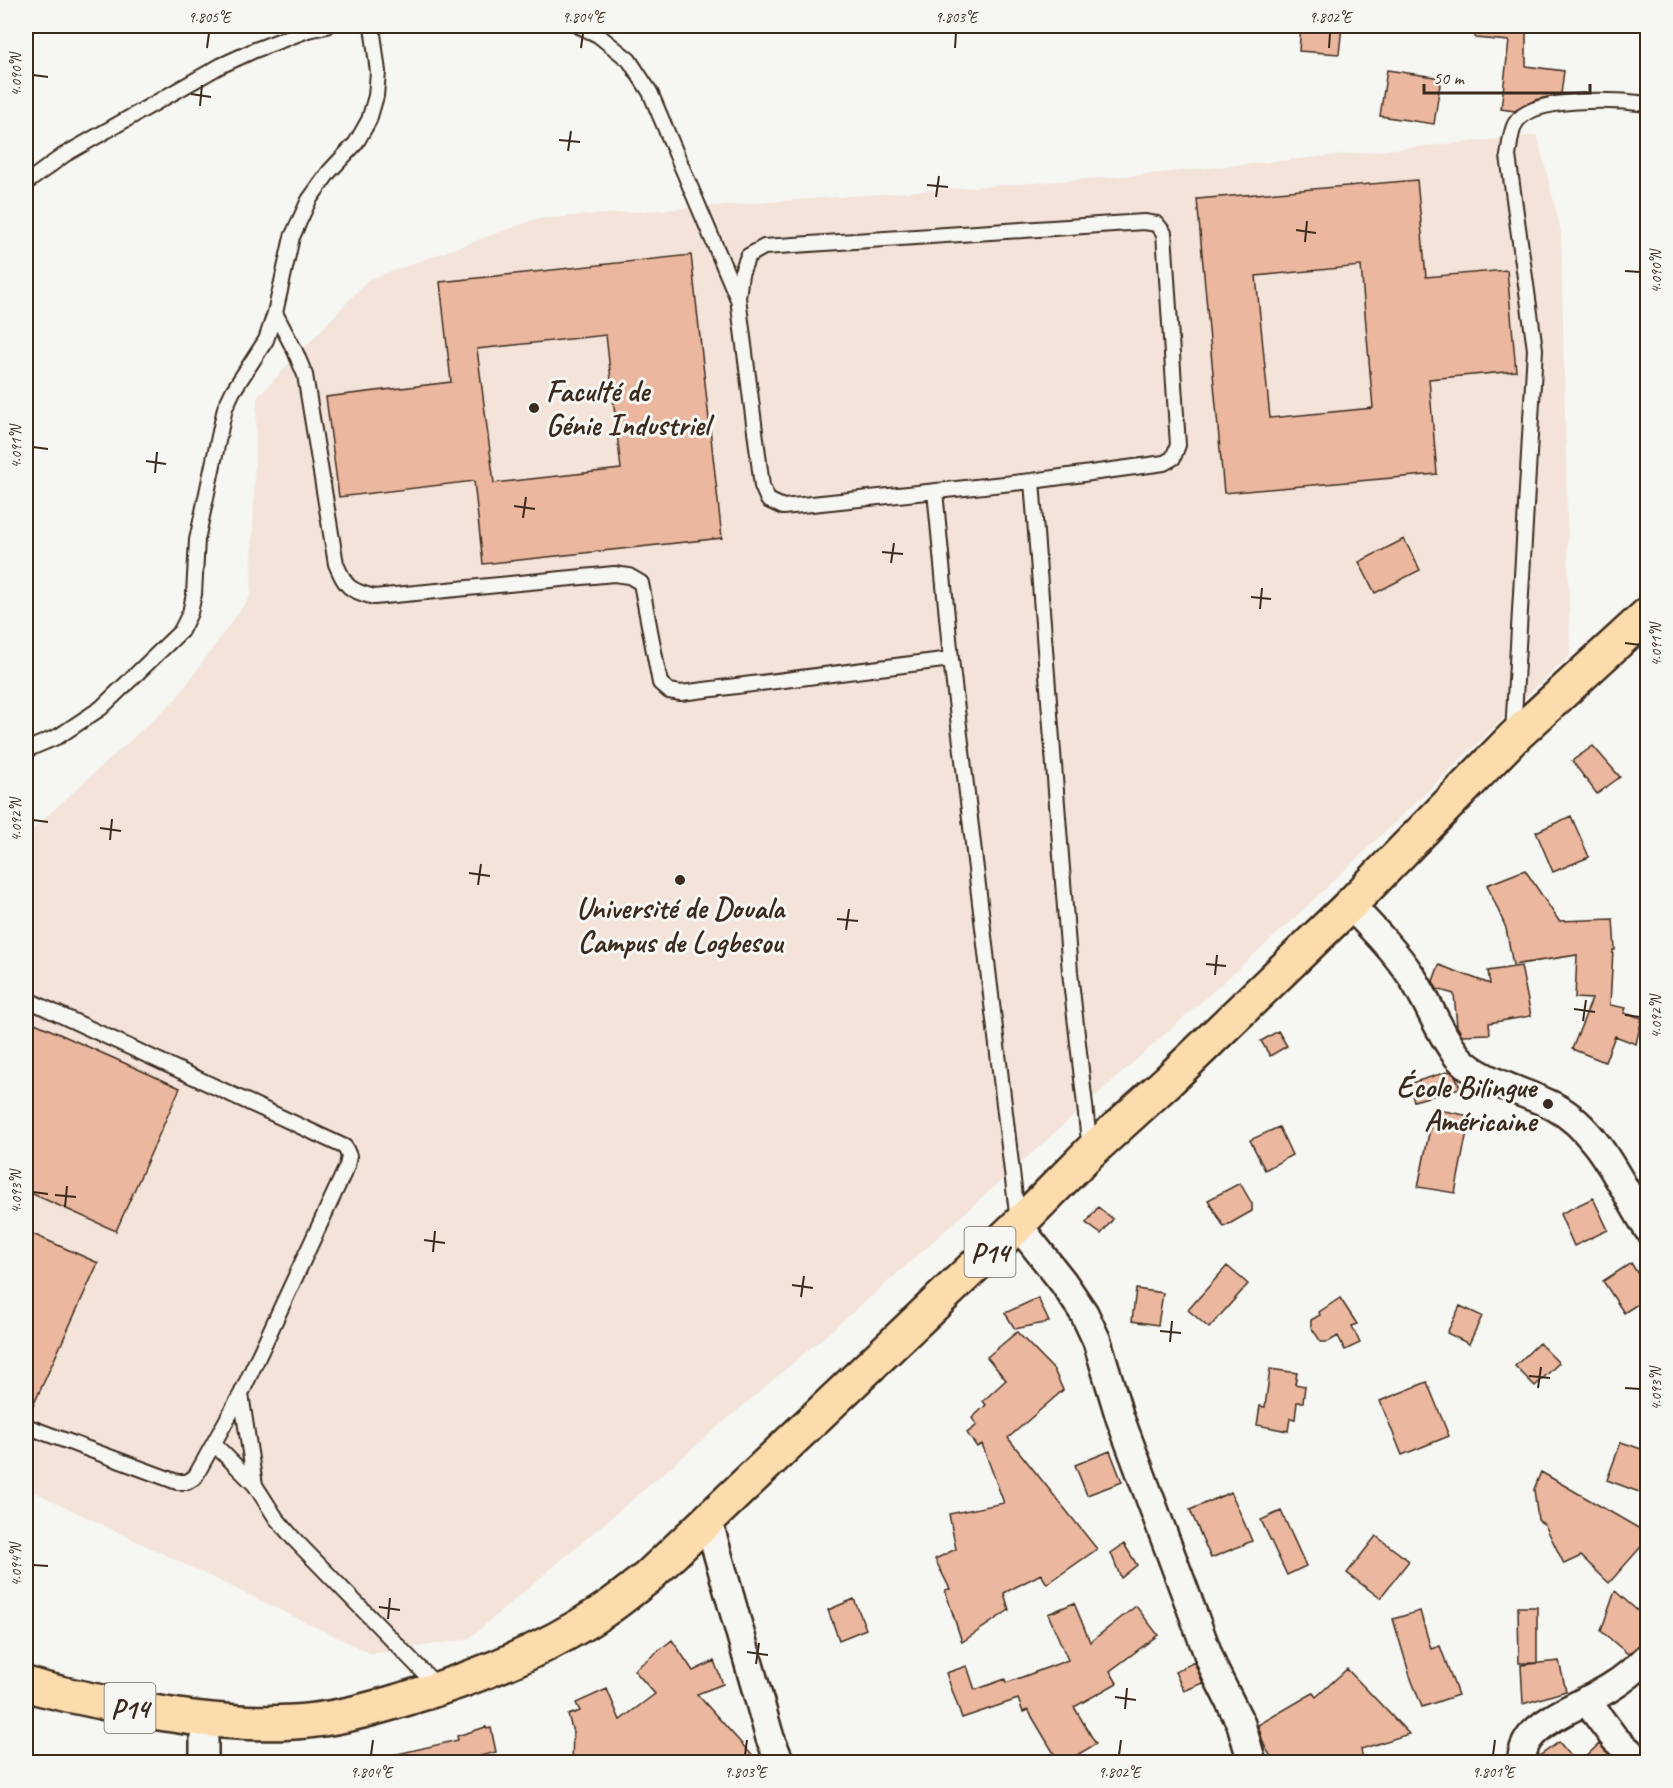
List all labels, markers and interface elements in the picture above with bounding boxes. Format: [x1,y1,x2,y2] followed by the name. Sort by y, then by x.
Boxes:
[188,8,232,27] text: 9.805°E
[562,8,606,27] text: 9.804°E
[935,8,979,27] text: 9.803°E
[1309,8,1353,27] text: 9.802°E
[7,50,26,97] text: 4.090°N
[1424,57,1590,95] scale bar
[1433,67,1466,89] text: 50 m
[1647,247,1666,294] text: 4.090°N
[546,372,715,444] place label: Faculté de Génie Industriel
[527,401,541,415] marker: Faculté de Génie Industriel
[7,422,26,469] text: 4.091°N
[1647,620,1666,667] text: 4.091°N
[7,795,26,842] text: 4.092°N
[673,873,687,887] marker: Université de Douala Campus de Logbesou
[576,889,787,961] place label: Université de Douala Campus de Logbesou
[1647,992,1666,1039] text: 4.092°N
[1397,1068,1539,1140] place label: École Bilingue Américaine
[1541,1097,1555,1111] marker: École Bilingue Américaine
[7,1167,26,1214] text: 4.093°N
[964,1227,1016,1277] road number: P14
[1647,1364,1666,1411] text: 4.093°N
[7,1540,26,1587] text: 4.094°N
[104,1683,156,1733] road number: P14
[350,1763,394,1782] text: 9.804°E
[724,1763,768,1782] text: 9.803°E
[1098,1763,1142,1782] text: 9.802°E
[1472,1763,1516,1782] text: 9.801°E

